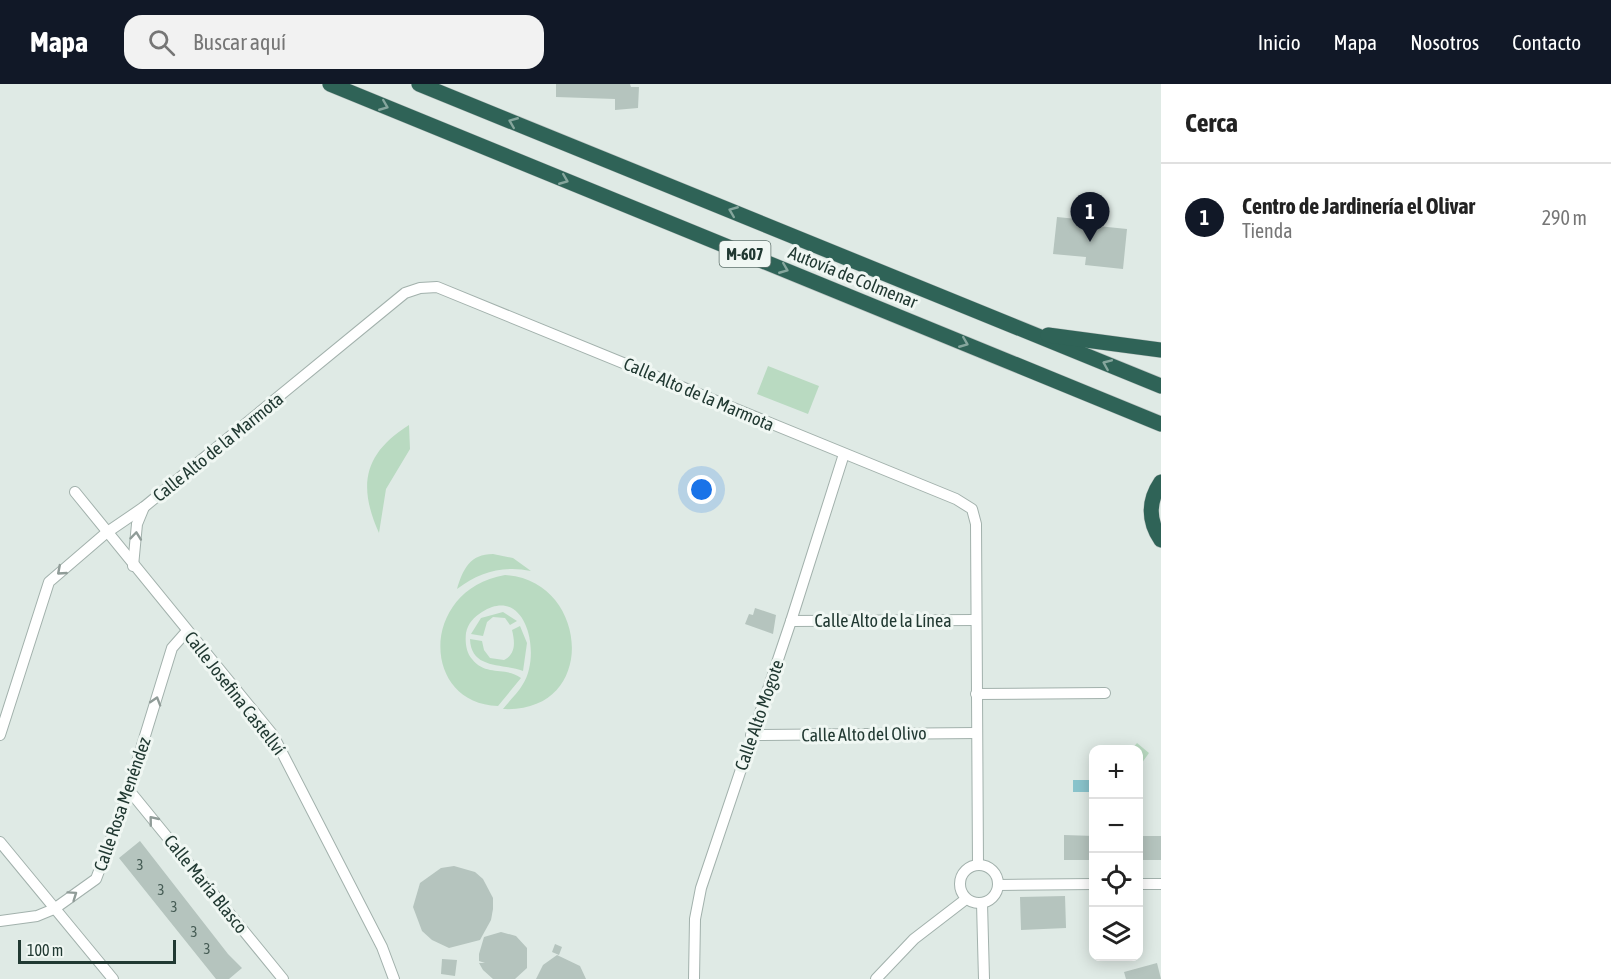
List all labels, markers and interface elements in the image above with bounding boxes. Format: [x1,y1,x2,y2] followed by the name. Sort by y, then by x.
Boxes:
[124,15,544,69] search box
[30,26,88,58] text: Mapa
[145,26,178,59] icon: search
[193,29,286,55] text: Buscar aquí
[1258,30,1301,54] text: Inicio
[1334,30,1377,54] text: Mapa
[1410,30,1479,54] text: Nosotros
[1512,30,1581,54] text: Contacto
[377,99,388,111] one-way arrow
[1185,108,1238,138] text: Cerca
[508,117,519,129] one-way arrow
[558,173,569,185] one-way arrow
[1070,192,1110,242] pin: 1
[1242,193,1475,219] text: Centro de Jardinería el Olivar
[728,206,739,218] one-way arrow
[1200,206,1209,229] text: 1
[1542,206,1587,229] text: 290 m
[1242,219,1293,242] text: Tienda
[720,241,771,267] road number: M-607
[785,242,921,313] street label: Autovía de Colmenar
[777,262,788,274] one-way arrow
[958,336,969,348] one-way arrow
[621,353,777,435] street label: Calle Alto de la Marmota
[1102,359,1113,371] one-way arrow
[149,388,287,506] street label: Calle Alto de la Marmota
[687,475,716,504] your location
[129,531,142,540] one-way arrow
[57,564,68,575] one-way arrow
[814,610,952,631] street label: Calle Alto de la Línea
[180,627,290,759] street label: Calle Josefina Castellví
[730,657,788,773] street label: Calle Alto Mogote
[149,696,161,707] one-way arrow
[801,722,927,746] street label: Calle Alto del Olivo
[89,734,155,874] street label: Calle Rosa Menéndez
[1089,745,1143,961] map controls
[1089,745,1143,799] button: +
[1089,799,1143,853] button: −
[149,816,160,827] one-way arrow
[160,831,252,937] street label: Calle María Blasco
[1089,853,1143,907] button: locate
[136,856,144,873] house number: 3
[157,881,165,898] house number: 3
[67,891,78,902] one-way arrow
[170,898,178,915] house number: 3
[1089,907,1143,961] button: layers
[190,923,198,940] house number: 3
[18,937,176,964] scale bar
[203,940,211,957] house number: 3
[27,941,63,959] text: 100 m

